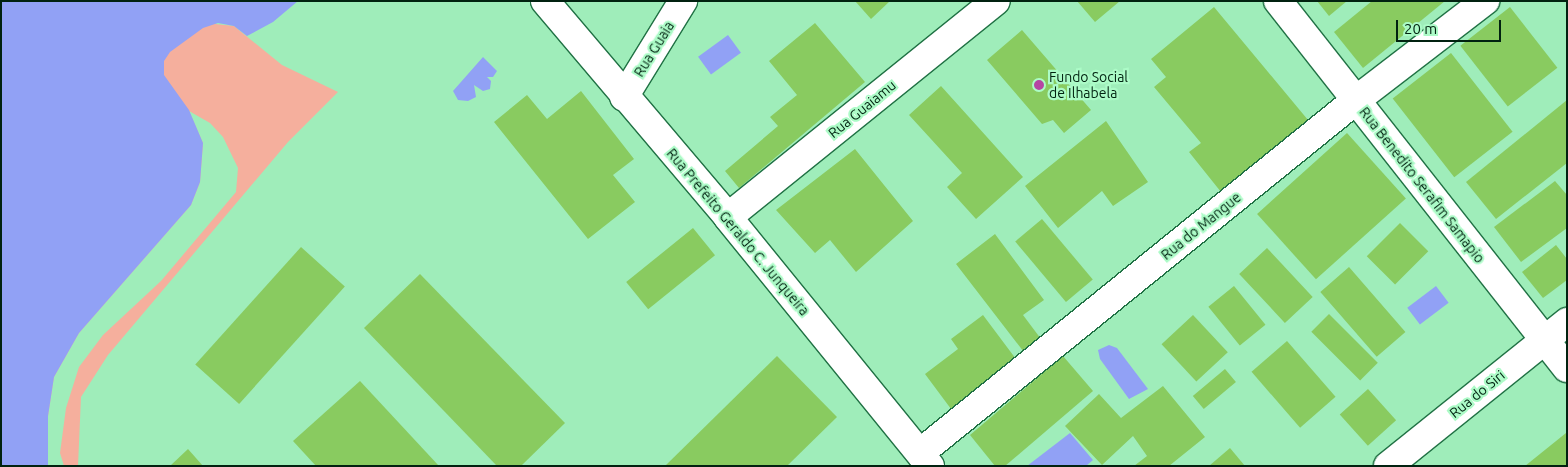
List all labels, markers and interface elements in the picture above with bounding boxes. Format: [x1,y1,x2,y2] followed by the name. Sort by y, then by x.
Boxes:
[1398,10,1503,42] scale bar
[630,18,678,80] street label: Rua Guaia
[1404,20,1437,37] text: 20 m
[1049,69,1128,102] place label: Fundo Social de Ilhabela
[825,77,899,141] street label: Rua Guaiamu
[1033,79,1045,91] marker: Fundo Social de Ilhabela
[1356,104,1488,266] street label: Rua Benedito Serafim Samapio
[663,145,813,319] street label: Rua Prefeito Geraldo C. Junqueira
[1158,189,1244,263] street label: Rua do Mangue
[1446,367,1508,421] street label: Rua do Siri

